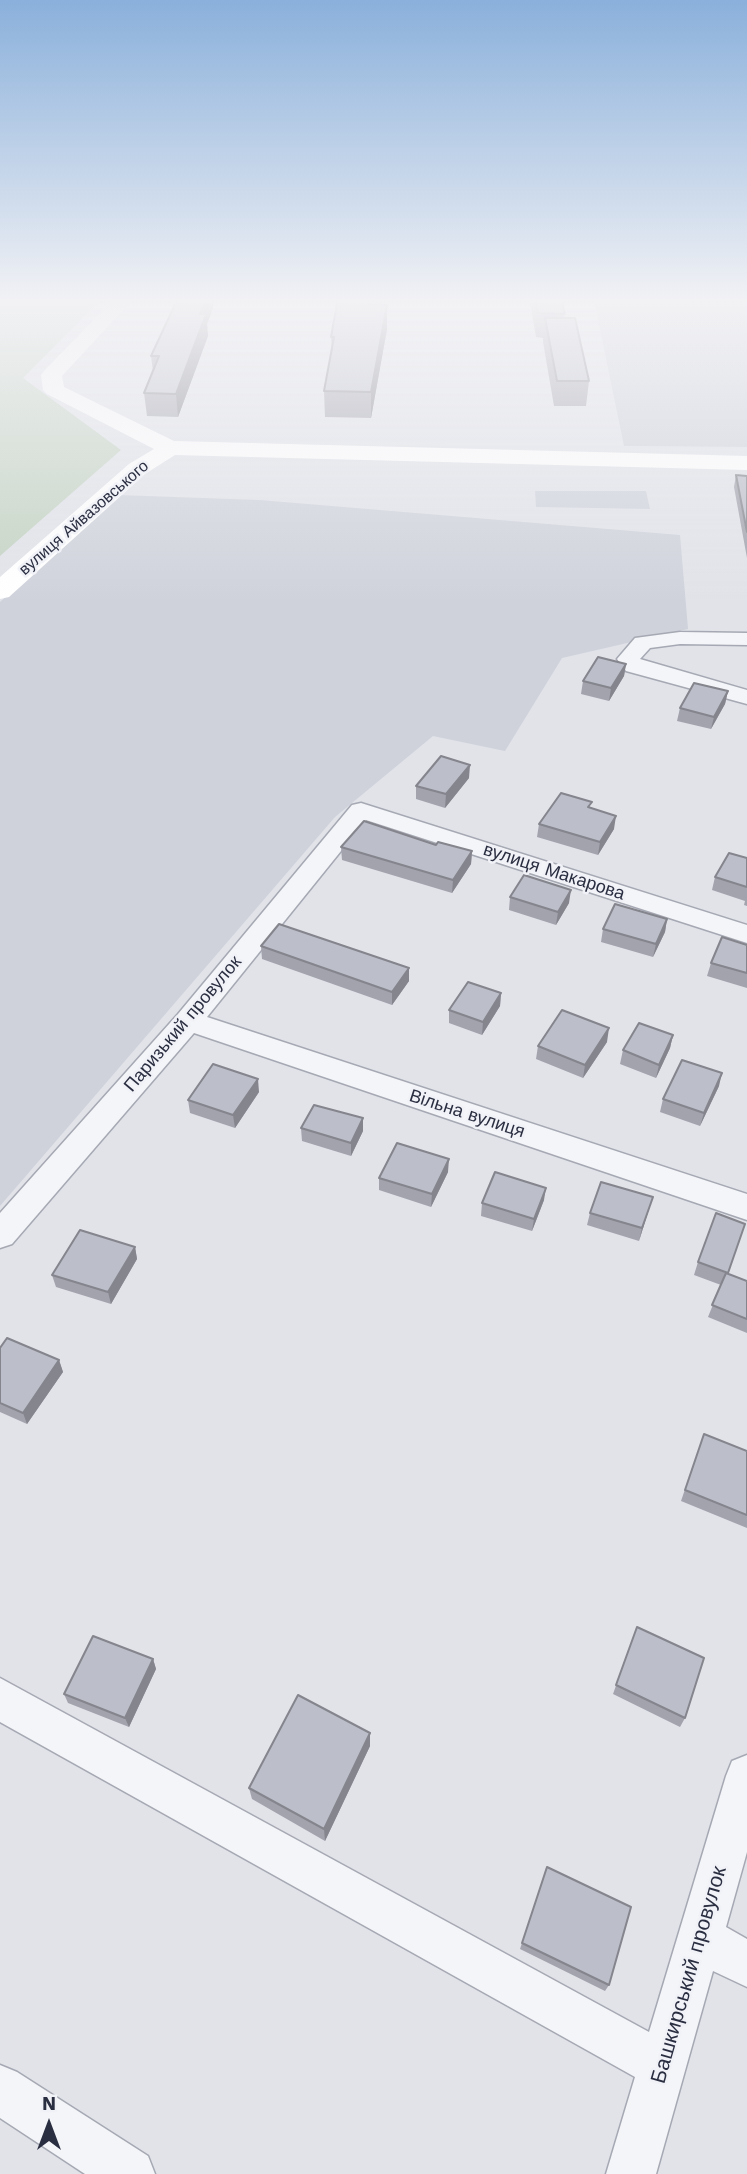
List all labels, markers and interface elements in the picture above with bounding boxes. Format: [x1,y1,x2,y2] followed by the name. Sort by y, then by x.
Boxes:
[15,457,153,579] street label: вулиця Айвазовського
[481,839,627,905] street label: вулиця Макарова
[120,952,246,1096] street label: Паризький провулок
[406,1085,528,1143] street label: Вільна вулиця
[646,1863,732,2087] street label: Башкирський провулок
[14,2090,84,2160] north arrow
[42,2092,56,2115] text: N

